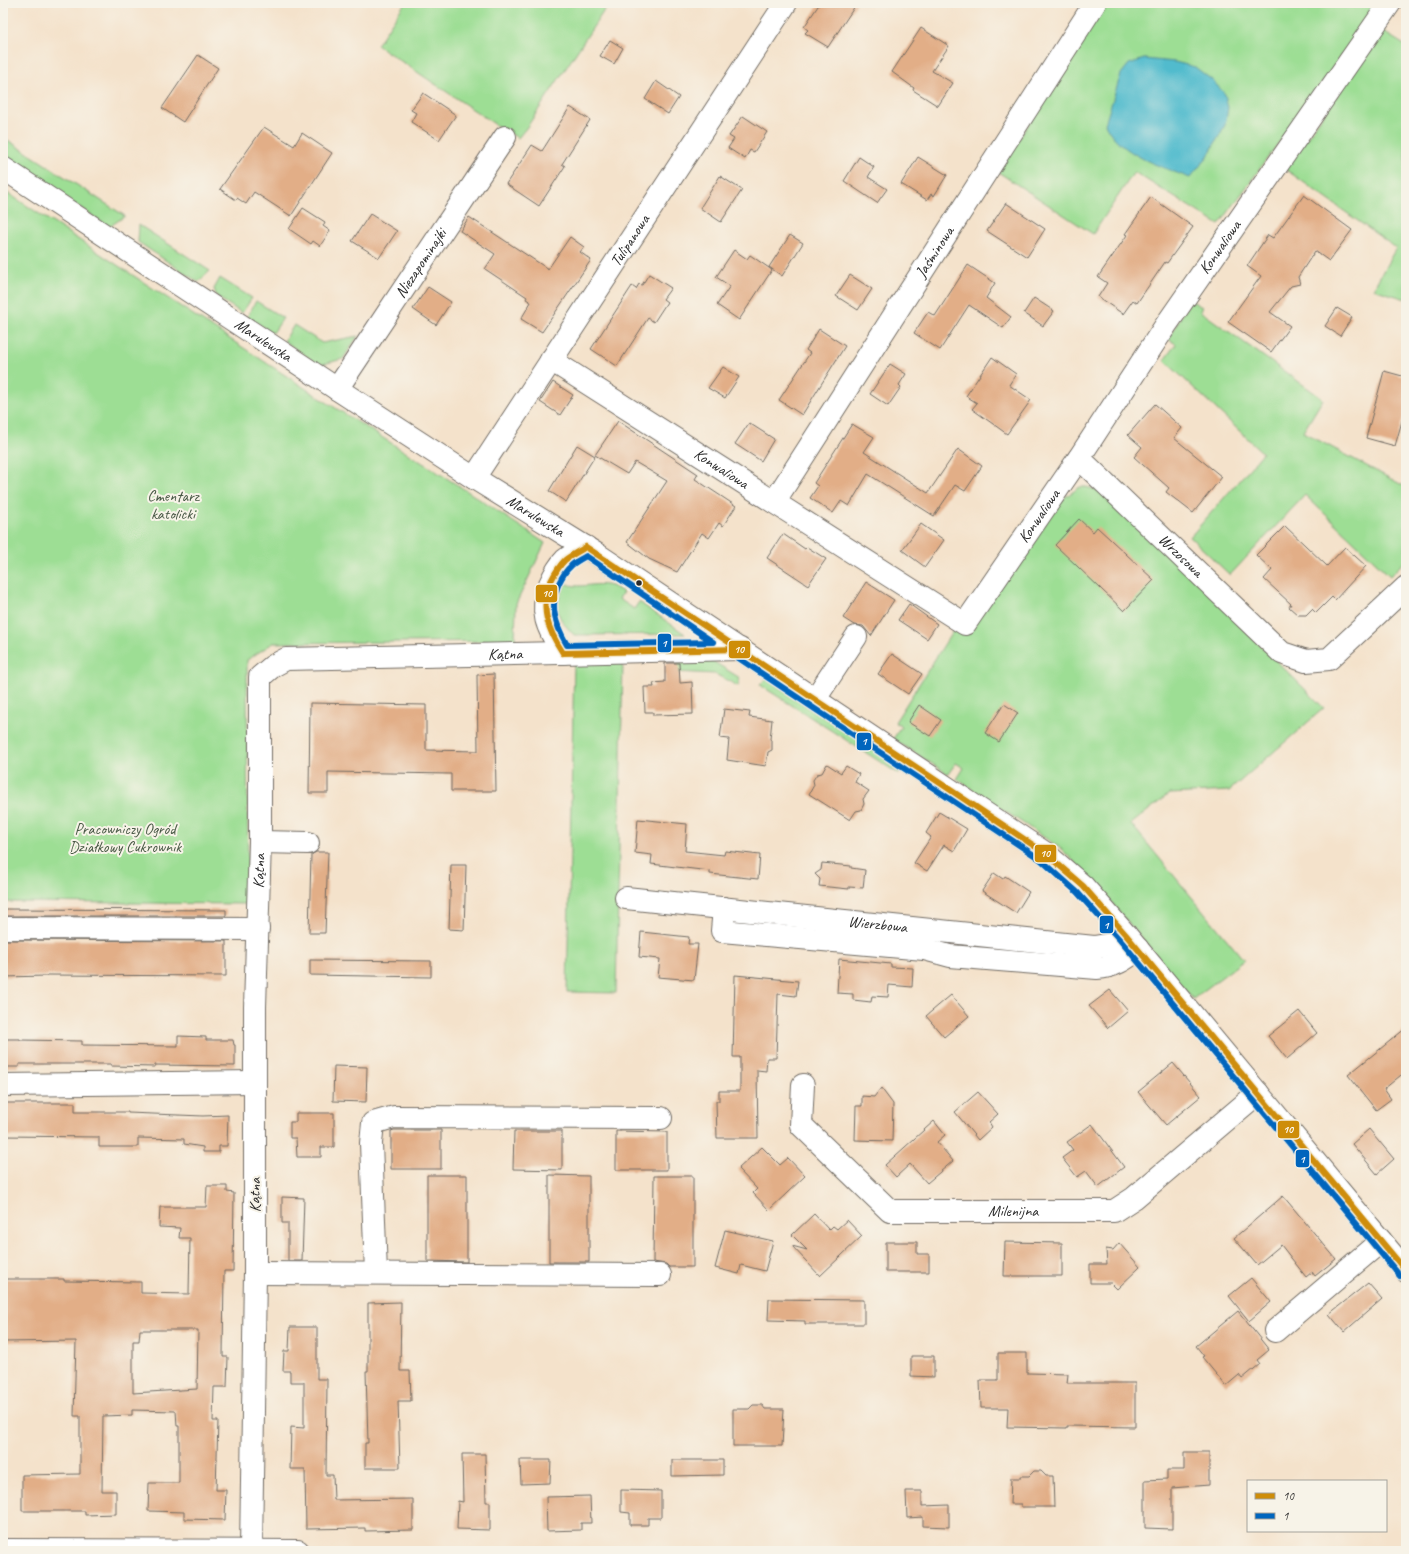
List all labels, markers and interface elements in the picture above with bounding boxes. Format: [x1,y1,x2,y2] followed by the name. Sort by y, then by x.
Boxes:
[606,210,655,270] street label: Tulipanowa
[1195,215,1247,278] street label: Konwaliowa
[910,222,959,282] street label: Jaśminowa
[390,223,452,302] street label: Niezapominajki
[231,314,297,367] street label: Marulewska
[690,444,754,494] street label: Konwaliowa
[1014,484,1065,547] street label: Konwaliowa
[147,486,201,524] park label: Cmentarz katolicki
[503,490,569,542] street label: Marulewska
[1154,530,1208,583] street label: Wrzosowa
[634,578,644,588] unlabelled marker
[535,584,558,603] line badge: 10
[542,586,553,600] text: 10
[657,633,672,653] line badge: 1
[662,636,668,650] text: 1
[728,640,751,659] line badge: 10
[734,642,745,656] text: 10
[488,644,523,665] street label: Kątna
[856,732,872,751] line badge: 1
[862,734,868,748] text: 1
[69,819,182,857] park label: Pracowniczy Ogród Działkowy Cukrownik
[1034,844,1057,863] line badge: 10
[1040,846,1051,860] text: 10
[249,853,270,889] street label: Kątna
[847,911,909,937] street label: Wierzbowa
[1099,915,1114,934] line badge: 1
[1104,918,1110,932] text: 1
[1277,1120,1300,1139] line badge: 10
[1283,1122,1294,1136] text: 10
[1295,1149,1310,1168] line badge: 1
[1300,1152,1306,1166] text: 1
[245,1177,265,1212] street label: Kątna
[988,1201,1039,1221] street label: Milenijna
[1247,1480,1387,1532] legend
[1283,1488,1295,1504] text: 10
[1283,1508,1289,1524] text: 1

